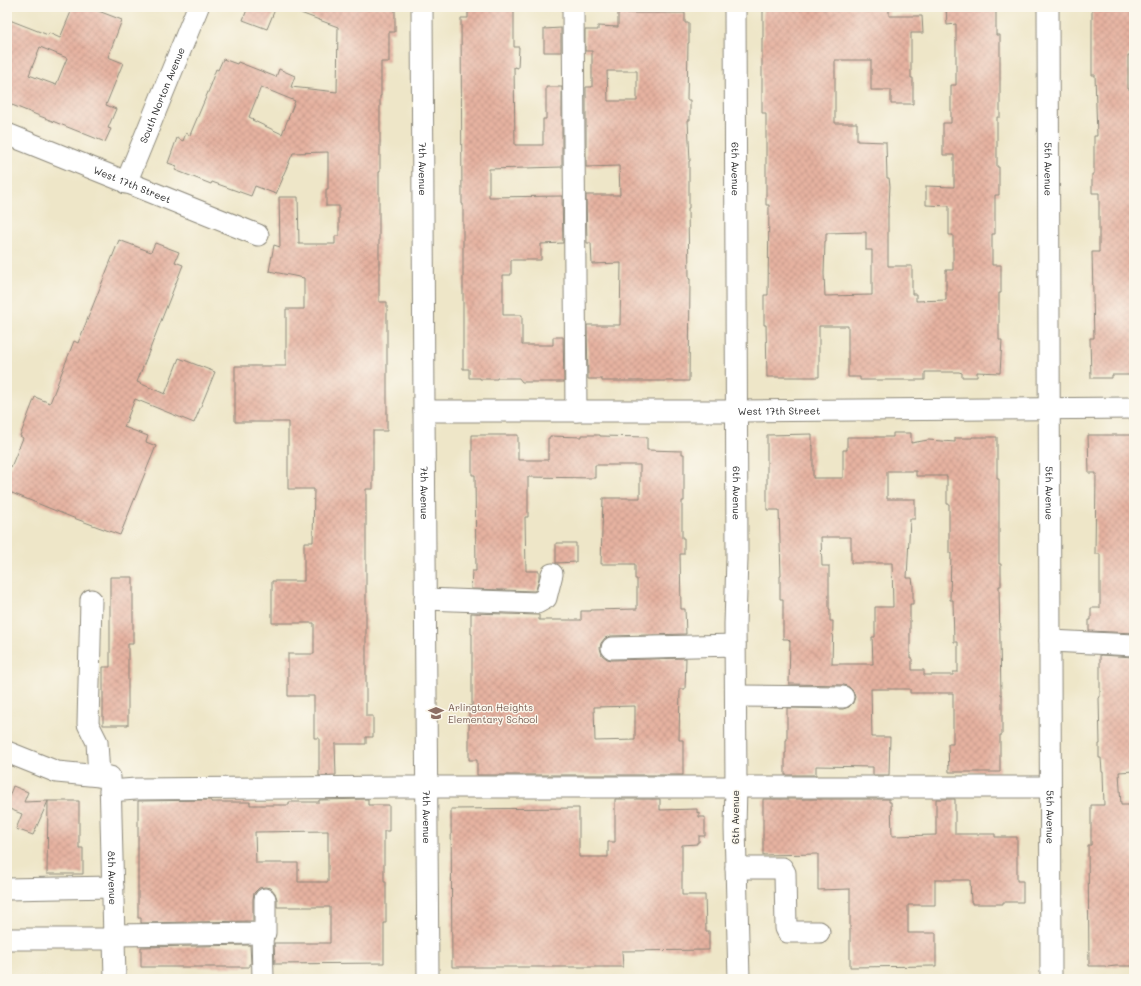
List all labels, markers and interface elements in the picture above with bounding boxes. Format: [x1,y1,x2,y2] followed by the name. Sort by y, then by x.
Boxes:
[136,45,188,145] street label: South Norton Avenue
[416,142,430,196] street label: 7th Avenue
[728,142,743,196] street label: 6th Avenue
[1041,142,1056,196] street label: 5th Avenue
[91,162,173,206] street label: West 17th Street
[738,403,820,418] street label: West 17th Street
[417,466,432,520] street label: 7th Avenue
[730,466,744,520] street label: 6th Avenue
[1042,466,1057,520] street label: 5th Avenue
[448,700,538,726] place label: Arlington Heights Elementary School
[427,704,445,722] school or university icon: Arlington Heights Elementary School
[420,790,434,844] street label: 7th Avenue
[728,790,742,844] street label: 6th Avenue
[1043,790,1058,844] street label: 5th Avenue
[105,851,120,905] street label: 8th Avenue

